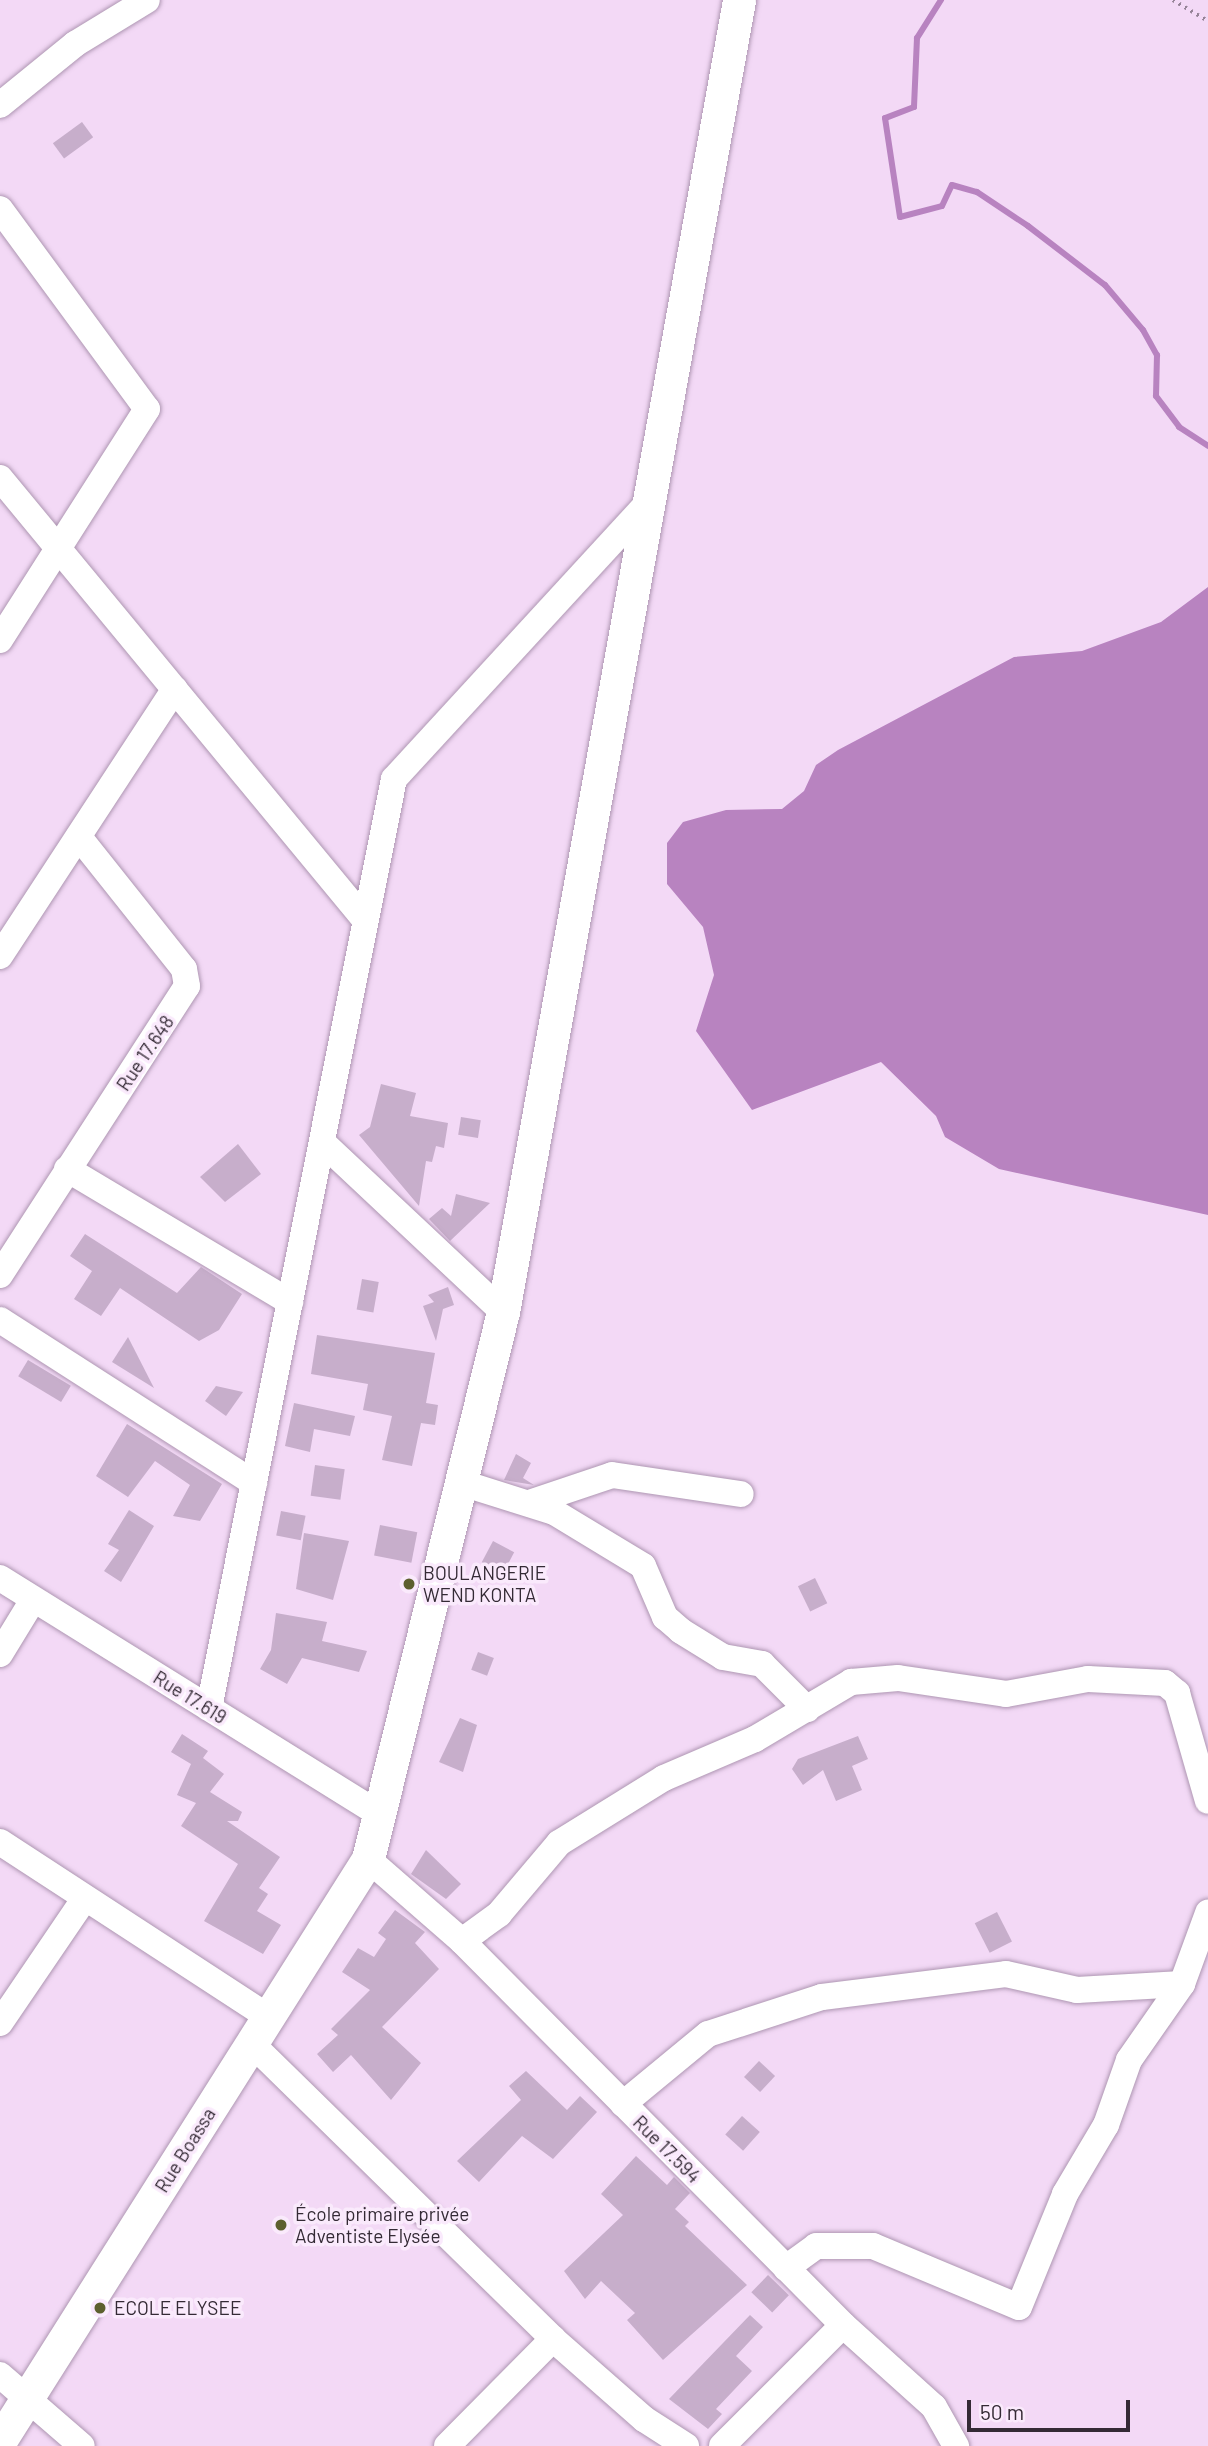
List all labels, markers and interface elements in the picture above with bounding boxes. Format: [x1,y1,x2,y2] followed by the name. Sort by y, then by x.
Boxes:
[112,1011,178,1095] street label: Rue 17.648
[423,1562,546,1606] place label: BOULANGERIE WEND KONTA
[401,1576,417,1592] marker: BOULANGERIE WEND KONTA
[149,1666,231,1728] street label: Rue 17.619
[150,2103,220,2197] street label: Rue Boassa
[629,2111,705,2187] street label: Rue 17.594
[295,2203,469,2247] place label: École primaire privée Adventiste Elysée
[273,2217,289,2233] marker: École primaire privée Adventiste Elysée
[114,2297,241,2319] place label: ECOLE ELYSEE
[92,2300,108,2316] marker: ECOLE ELYSEE
[970,2386,1133,2430] scale bar
[980,2399,1024,2424] text: 50 m

